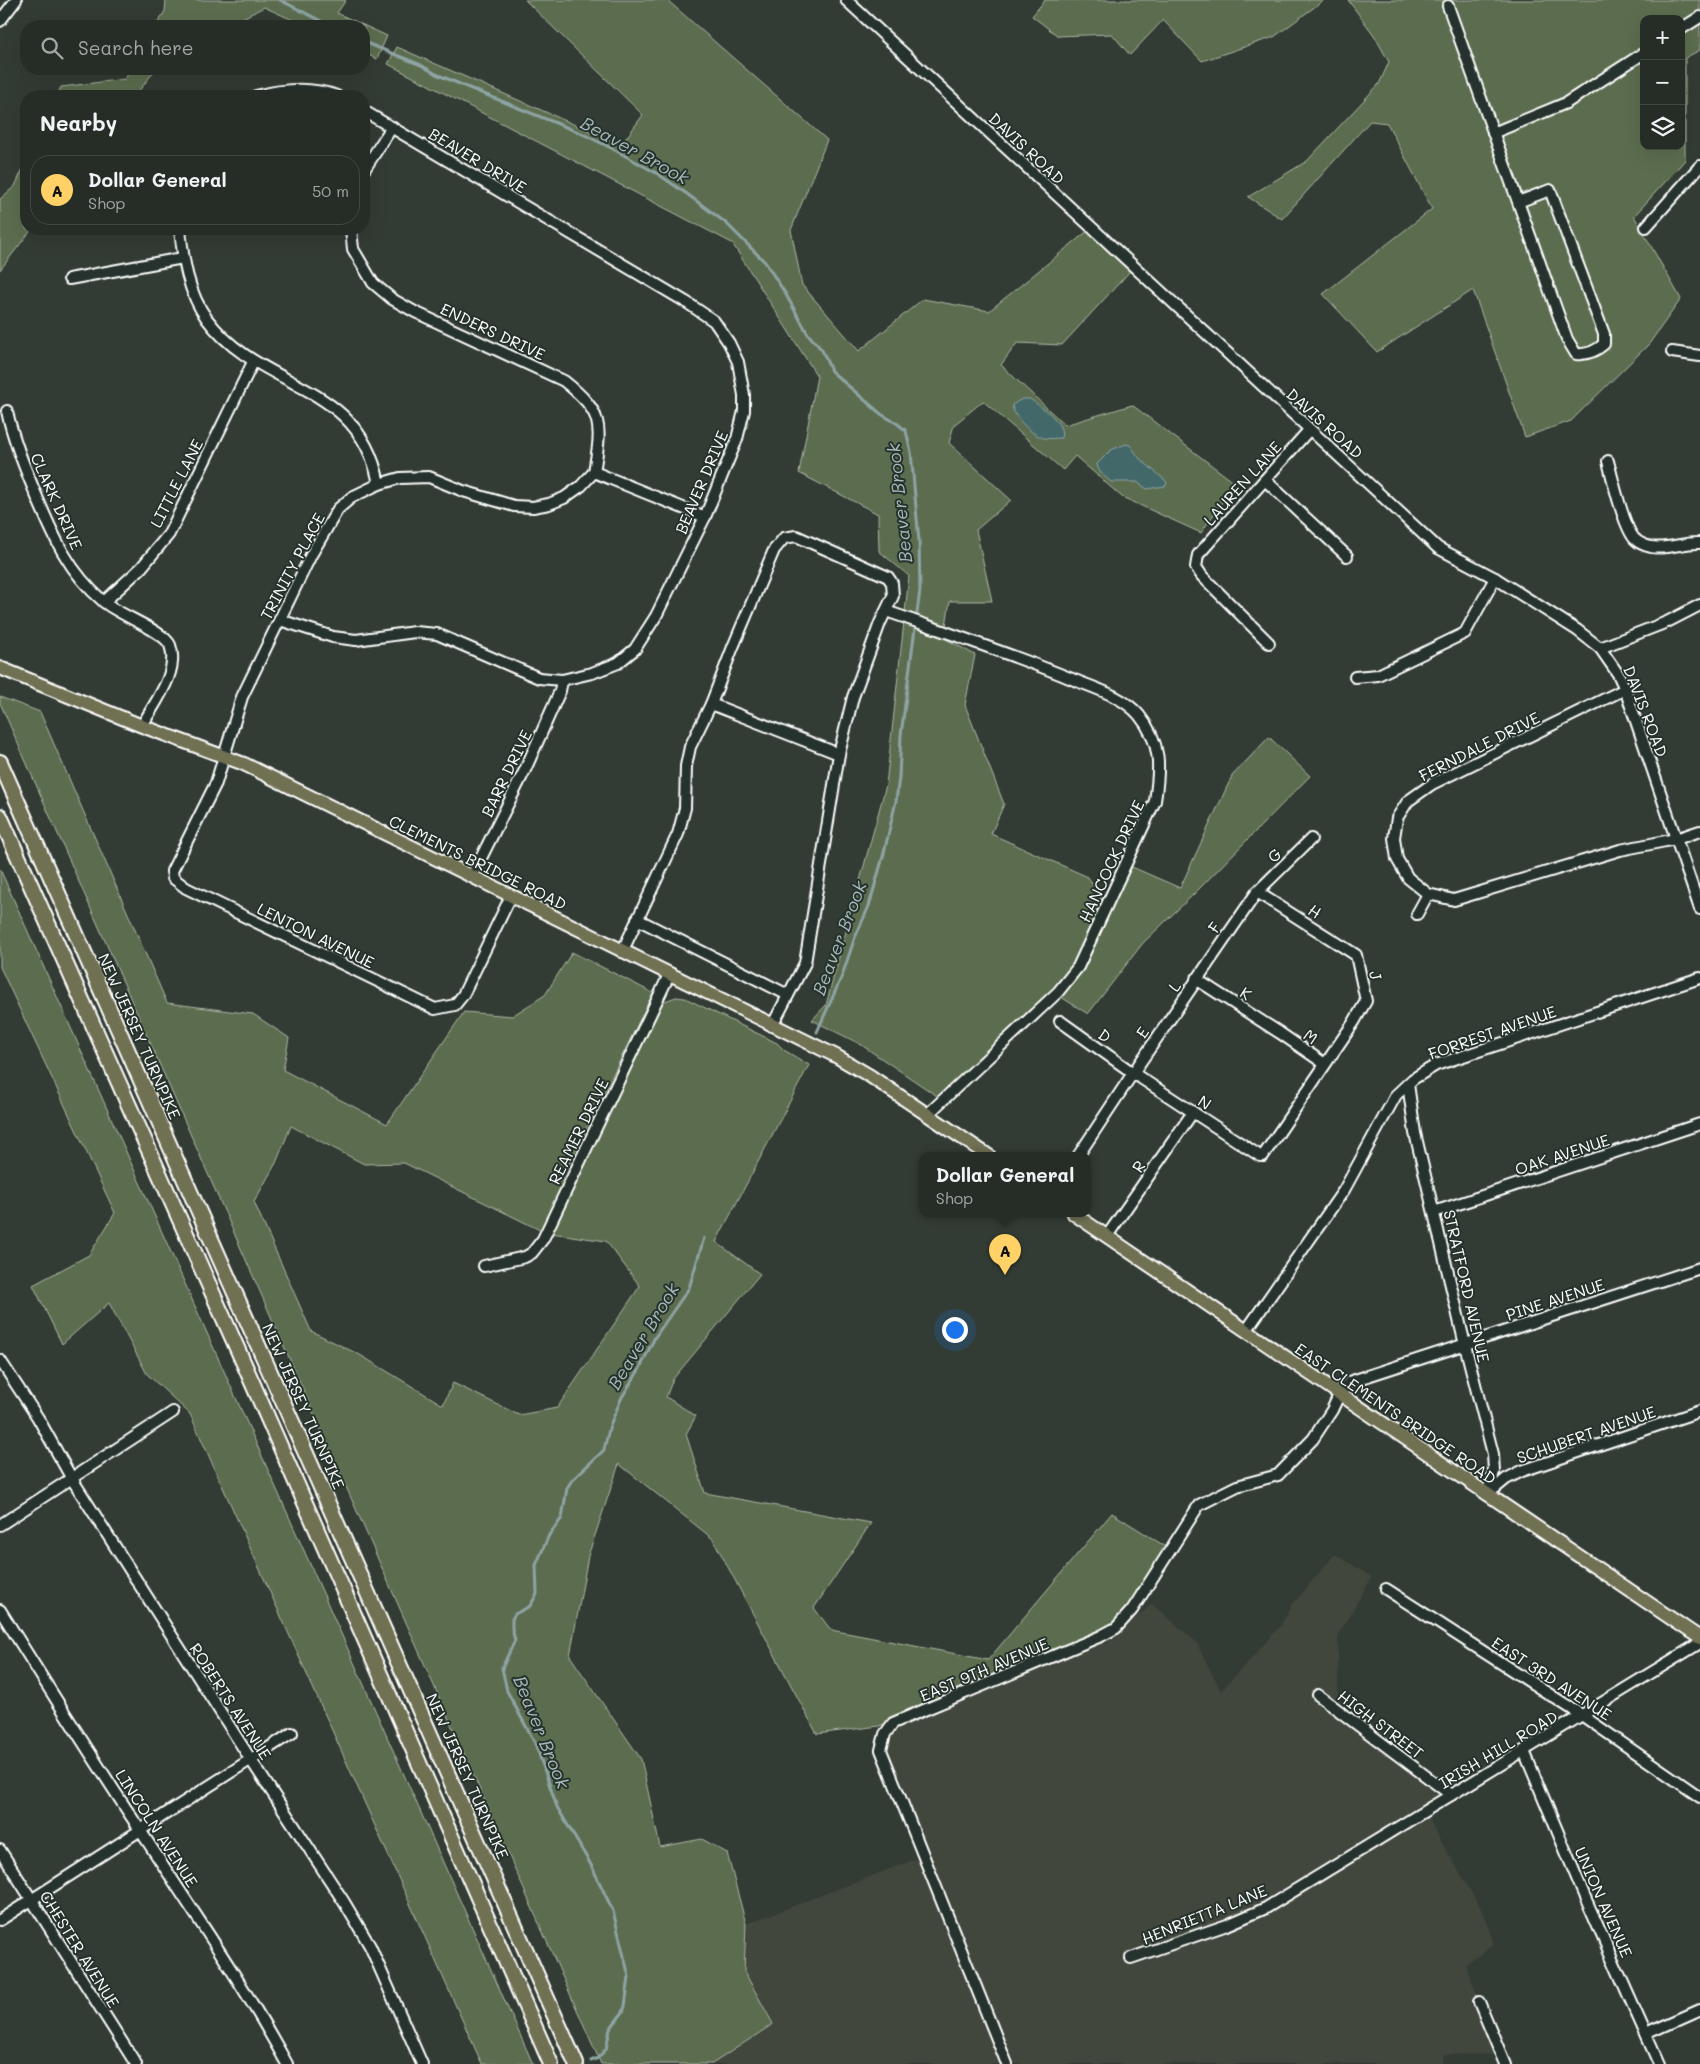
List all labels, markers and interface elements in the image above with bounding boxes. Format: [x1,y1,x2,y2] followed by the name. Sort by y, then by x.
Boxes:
[1640,15,1685,150] map controls
[1640,15,1685,60] button: +
[20,20,370,75] search box
[38,34,66,62] icon: search
[78,35,194,60] text: Search here
[1640,60,1685,105] button: −
[1640,105,1685,150] button: layers
[985,108,1069,188] street label: DAVIS ROAD
[40,109,117,136] text: Nearby
[577,110,694,190] water label: Beaver Brook
[425,123,531,197] street label: BEAVER DRIVE
[88,167,227,192] text: Dollar General
[51,180,63,201] text: A
[312,180,349,201] text: 50 m
[88,192,125,213] text: Shop
[437,298,549,364] street label: ENDERS DRIVE
[1282,383,1368,463] street label: DAVIS ROAD
[670,427,732,537] street label: BEAVER DRIVE
[145,435,207,531] street label: LITTLE LANE
[1198,436,1286,530] street label: LAUREN LANE
[881,442,917,564] water label: Beaver Brook
[26,449,88,553] street label: CLARK DRIVE
[255,509,329,623] street label: TRINITY PLACE
[1619,662,1673,760] street label: DAVIS ROAD
[1415,707,1543,785] street label: FERNDALE DRIVE
[476,726,536,820] street label: BARR DRIVE
[1074,797,1148,925] street label: HANCOCK DRIVE
[386,810,570,914] street label: CLEMENTS BRIDGE ROAD
[1262,843,1286,867] street label: G
[806,877,872,998] water label: Beaver Brook
[254,898,378,972] street label: LENTON AVENUE
[1304,899,1326,923] street label: H
[1203,917,1225,937] street label: F
[94,950,186,1122] street label: NEW JERSEY TURNPIKE
[1365,968,1387,982] street label: J
[1163,976,1185,995] street label: L
[1236,982,1256,1005] street label: K
[1425,1000,1559,1064] street label: FORREST AVENUE
[1131,1022,1153,1042] street label: E
[1094,1023,1116,1047] street label: D
[1300,1024,1322,1048] street label: M
[543,1074,613,1188] street label: REAMER DRIVE
[1194,1090,1216,1114] street label: N
[1512,1129,1612,1179] street label: OAK AVENUE
[919,1152,1091,1217] popup
[1126,1156,1150,1176] street label: R
[936,1162,1074,1187] text: Dollar General
[936,1187,973,1208] text: Shop
[1439,1208,1495,1364] street label: STRATFORD AVENUE
[989,1234,1021,1275] pin: A
[1503,1273,1607,1325] street label: PINE AVENUE
[602,1278,684,1394] water label: Beaver Brook
[942,1317,968,1343] your location
[258,1320,350,1492] street label: NEW JERSEY TURNPIKE
[1291,1338,1501,1488] street label: EAST CLEMENTS BRIDGE ROAD
[1514,1400,1658,1468] street label: SCHUBERT AVENUE
[1488,1631,1616,1725] street label: EAST 3RD AVENUE
[916,1632,1052,1706] street label: EAST 9TH AVENUE
[185,1639,277,1763] street label: ROBERTS AVENUE
[508,1672,576,1793] water label: Beaver Brook
[1334,1685,1428,1763] street label: HIGH STREET
[422,1690,514,1862] street label: NEW JERSEY TURNPIKE
[1435,1705,1561,1793] street label: IRISH HILL ROAD
[111,1765,203,1891] street label: LINCOLN AVENUE
[1570,1843,1638,1961] street label: UNION AVENUE
[1138,1879,1270,1949] street label: HENRIETTA LANE
[36,1887,124,2011] street label: CHESTER AVENUE

